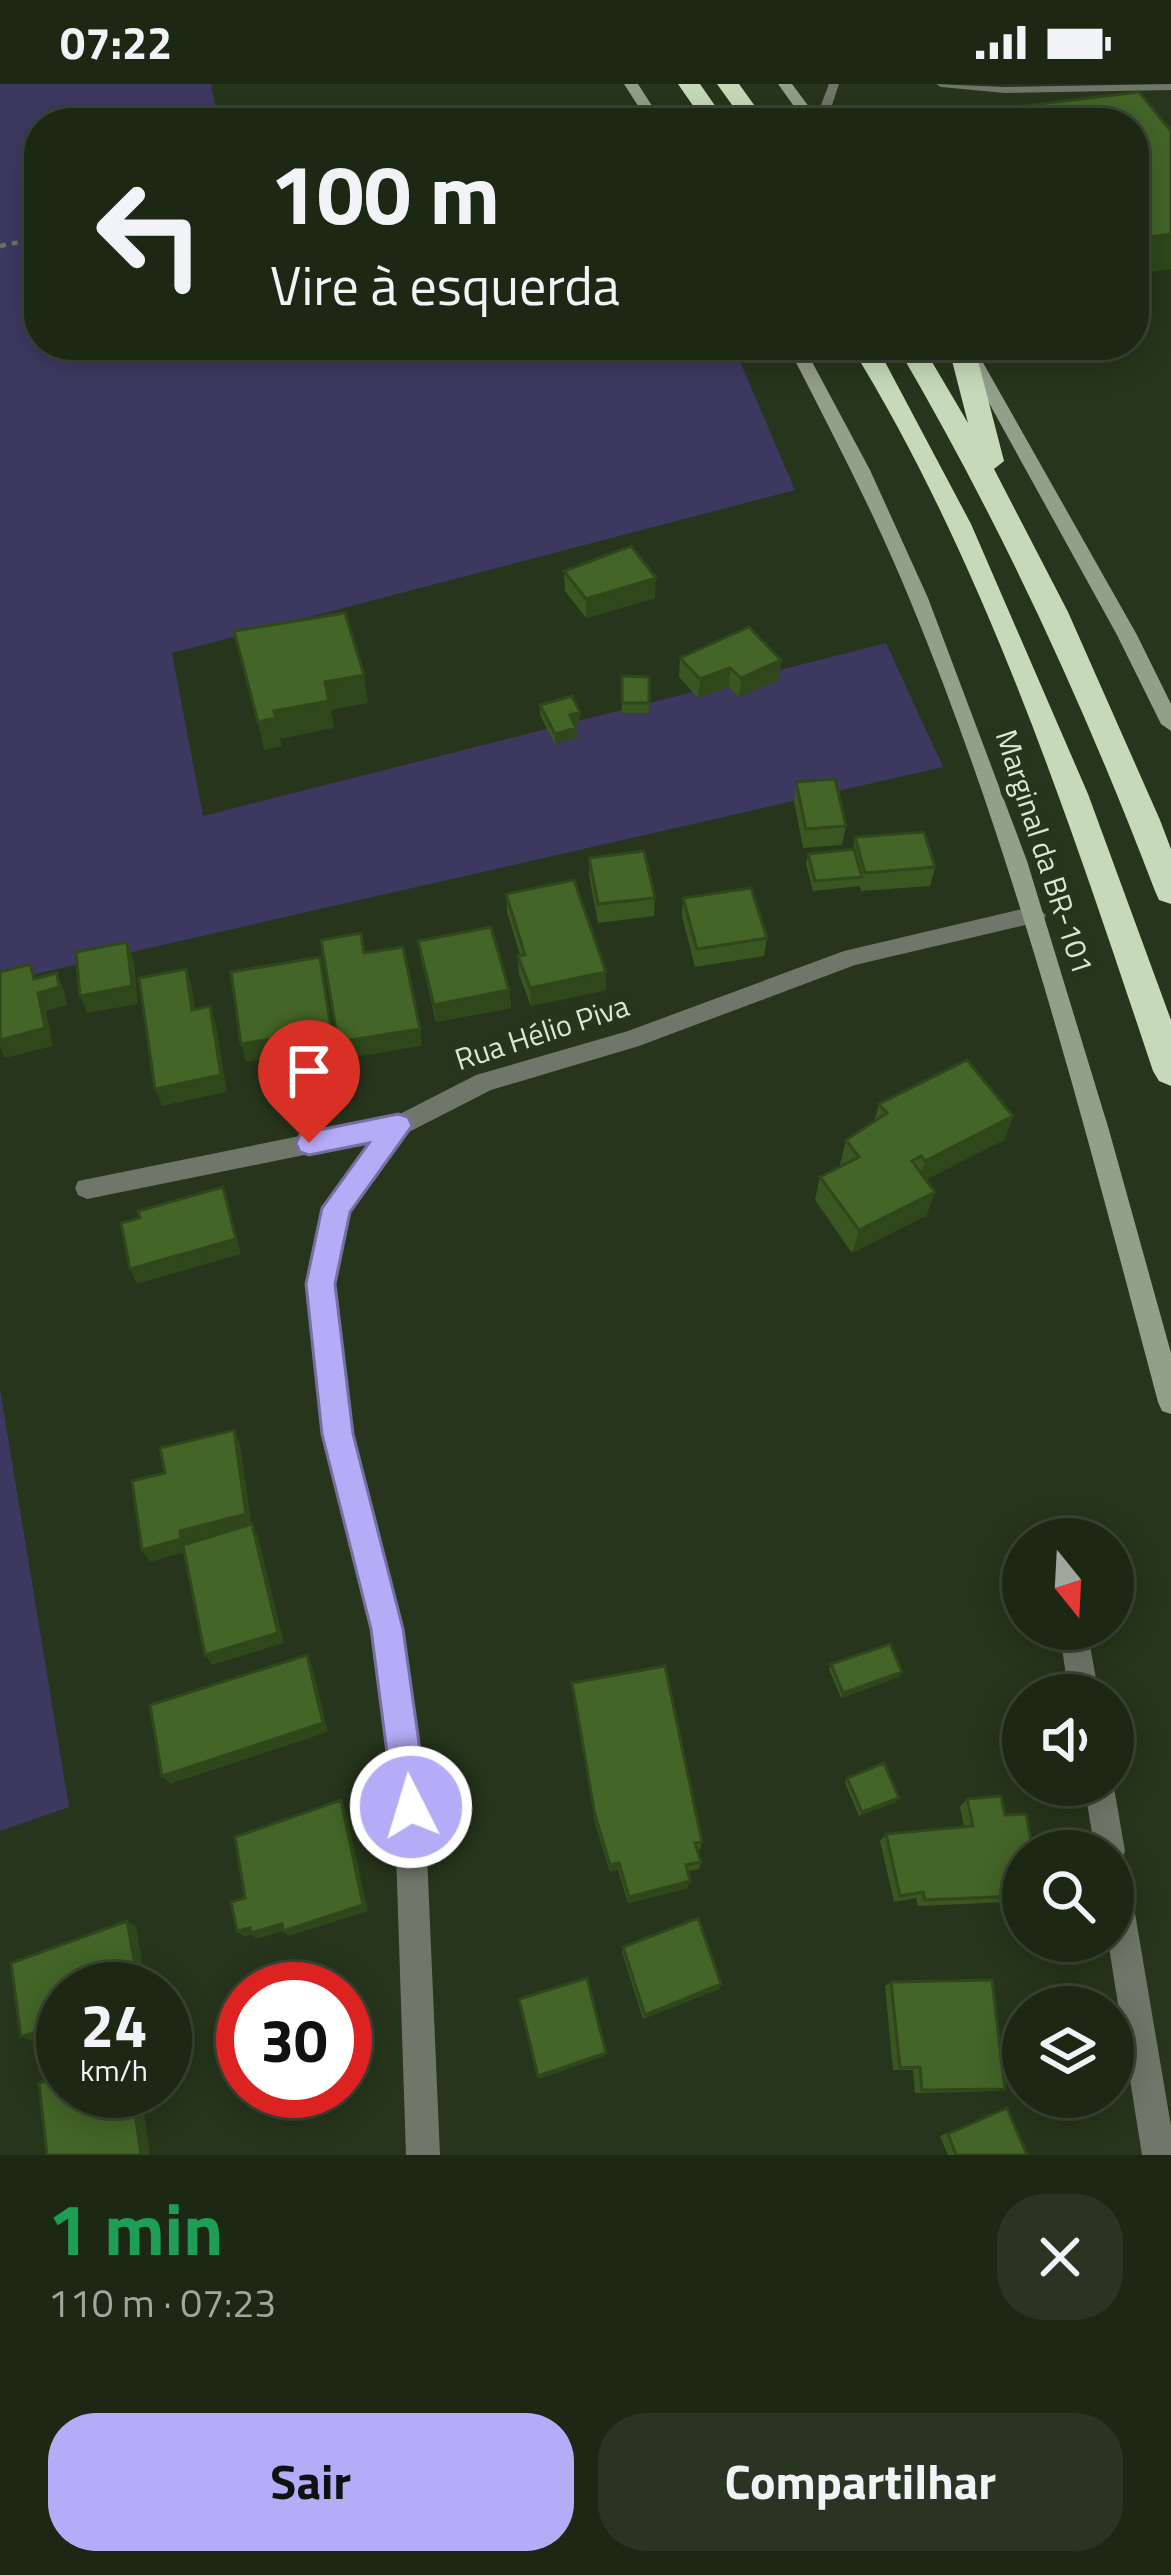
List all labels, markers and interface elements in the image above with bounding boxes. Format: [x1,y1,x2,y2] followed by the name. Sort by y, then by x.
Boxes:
[60,8,172,76] text: 07:22
[270,129,500,257] text: 100 m
[72,156,228,312] icon: left
[270,244,620,326] text: Vire à esquerda
[984,723,1106,980] street label: Marginal da BR-101
[449,982,635,1082] street label: Rua Hélio Piva
[258,1020,360,1143] pin
[276,1038,342,1104] icon: arrive
[1002,1518,1134,1650] north arrow
[1002,1518,1134,2118] map controls
[1002,1674,1134,1806] button: sound
[348,1744,474,1870] position arrow
[1002,1830,1134,1962] button: search
[216,1962,372,2118] speed limit sign: 30
[80,1979,148,2070] text: 24
[1002,1986,1134,2118] button: layers
[80,2047,148,2093] text: km/h
[48,2173,223,2283] text: 1 min
[997,2194,1123,2320] button: close
[48,2273,276,2332] text: 110 m · 07:23
[48,2413,574,2551] button: Sair
[598,2413,1123,2551] button: Compartilhar

